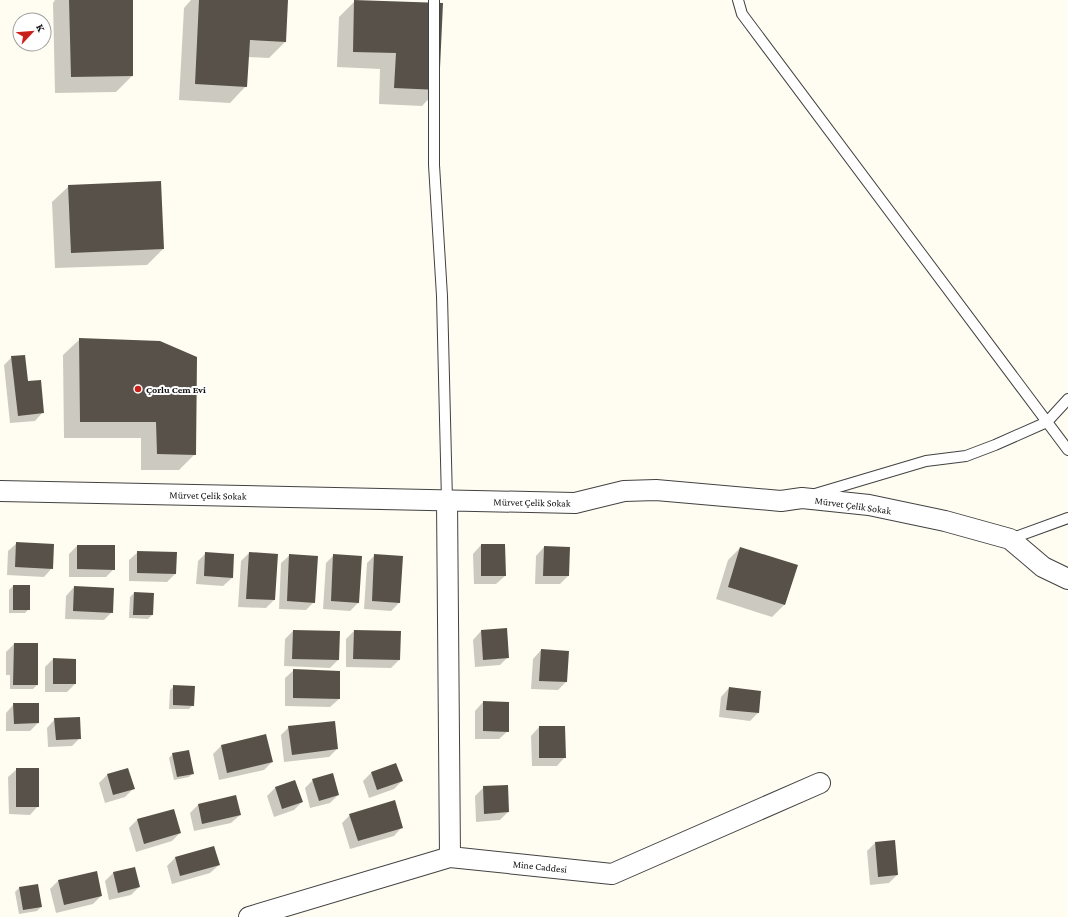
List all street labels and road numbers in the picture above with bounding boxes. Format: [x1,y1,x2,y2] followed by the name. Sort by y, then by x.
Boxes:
[169,489,247,502] street label: Mürvet Çelik Sokak
[814,495,892,516] street label: Mürvet Çelik Sokak
[493,496,571,509] street label: Mürvet Çelik Sokak
[512,858,568,875] street label: Mine Caddesi

